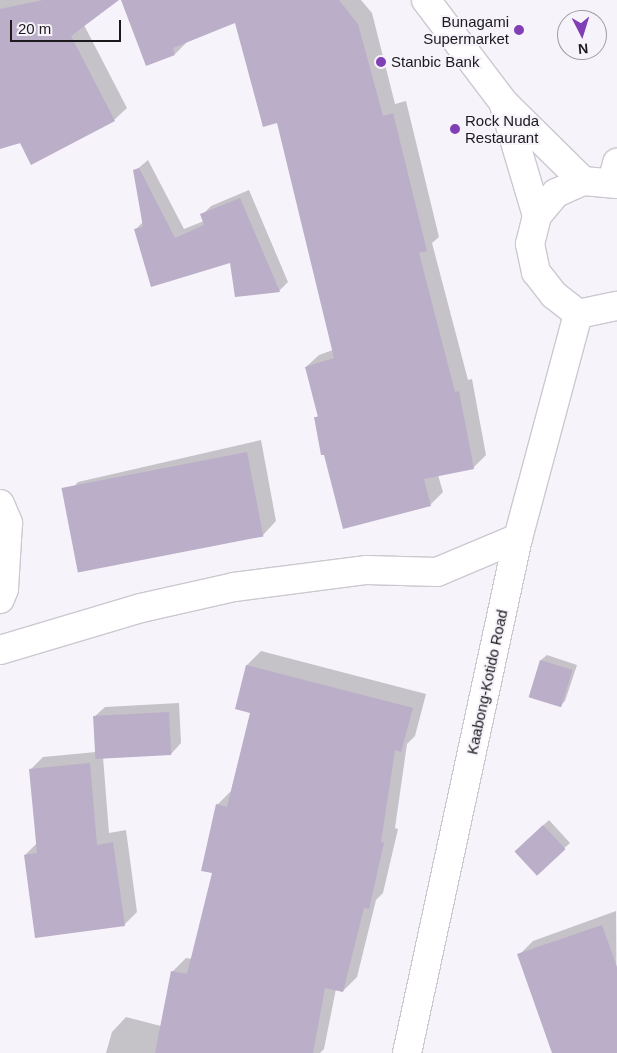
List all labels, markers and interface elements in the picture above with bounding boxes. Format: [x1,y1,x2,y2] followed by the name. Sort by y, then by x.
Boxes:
[12,10,124,42] scale bar
[557,10,607,60] north arrow
[423,12,509,47] place label: Bunagami Supermarket
[18,20,51,37] text: 20 m
[513,24,525,36] marker: Bunagami Supermarket
[577,41,589,57] text: N
[391,53,479,71] place label: Stanbic Bank
[375,56,387,68] marker: Stanbic Bank
[465,111,539,146] place label: Rock Nuda Restaurant
[449,123,461,135] marker: Rock Nuda Restaurant
[463,608,511,756] street label: Kaabong-Kotido Road

